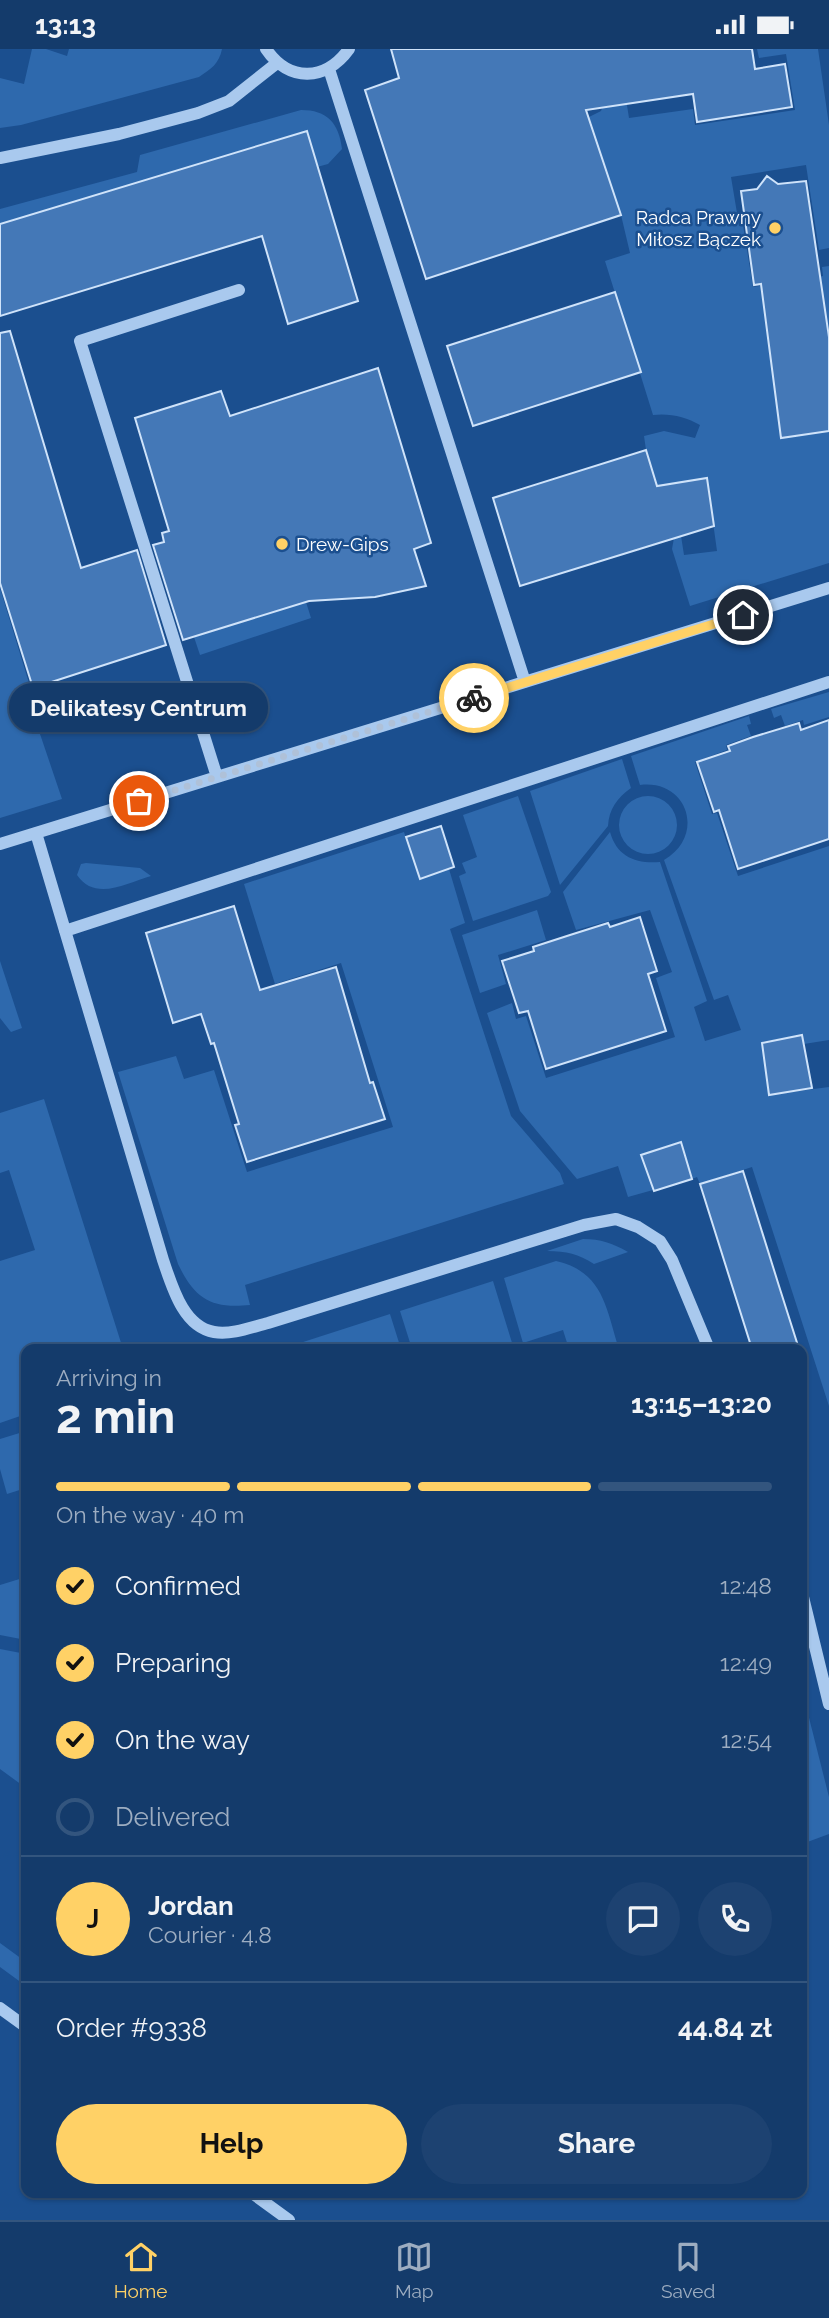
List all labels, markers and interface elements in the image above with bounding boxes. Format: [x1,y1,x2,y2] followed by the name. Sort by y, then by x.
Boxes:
[35,10,96,40] text: 13:13
[636,206,761,250] place label: Radca Prawny Miłosz Bączek
[767,220,783,236] marker: Radca Prawny Miłosz Bączek
[296,533,389,555] place label: Drew-Gips
[274,536,290,552] marker: Drew-Gips
[713,585,773,645] pin
[724,596,762,634] icon: home
[439,663,509,733] courier
[455,679,493,717] icon: bike
[10,682,268,731] callout: Delikatesy Centrum
[30,694,247,721] text: Delikatesy Centrum
[109,771,169,831] pin
[120,782,158,820] icon: bag
[56,1364,162,1391] text: Arriving in
[631,1389,772,1419] text: 13:15–13:20
[56,1390,175,1444] text: 2 min
[56,1501,244,1528] text: On the way · 40 m
[56,1567,94,1605] icon: check
[115,1571,241,1601] text: Confirmed
[720,1572,772,1599] text: 12:48
[56,1644,94,1682] icon: check
[115,1648,231,1678] text: Preparing
[720,1649,772,1676] text: 12:49
[56,1721,94,1759] icon: check
[115,1725,250,1755] text: On the way
[721,1726,772,1753] text: 12:54
[115,1802,230,1832] text: Delivered
[606,1882,680,1956] button: chat
[698,1882,772,1956] button: phone
[148,1891,234,1921] text: Jordan
[87,1904,99,1934] text: J
[148,1921,272,1948] text: Courier · 4.8
[56,2013,207,2043] text: Order #9338
[678,2013,772,2043] text: 44.84 zł
[56,2104,407,2184] button: Help
[421,2104,772,2184] button: Share
[114,2238,167,2302] tab: Home
[395,2238,434,2302] tab: Map
[661,2238,715,2302] tab: Saved

